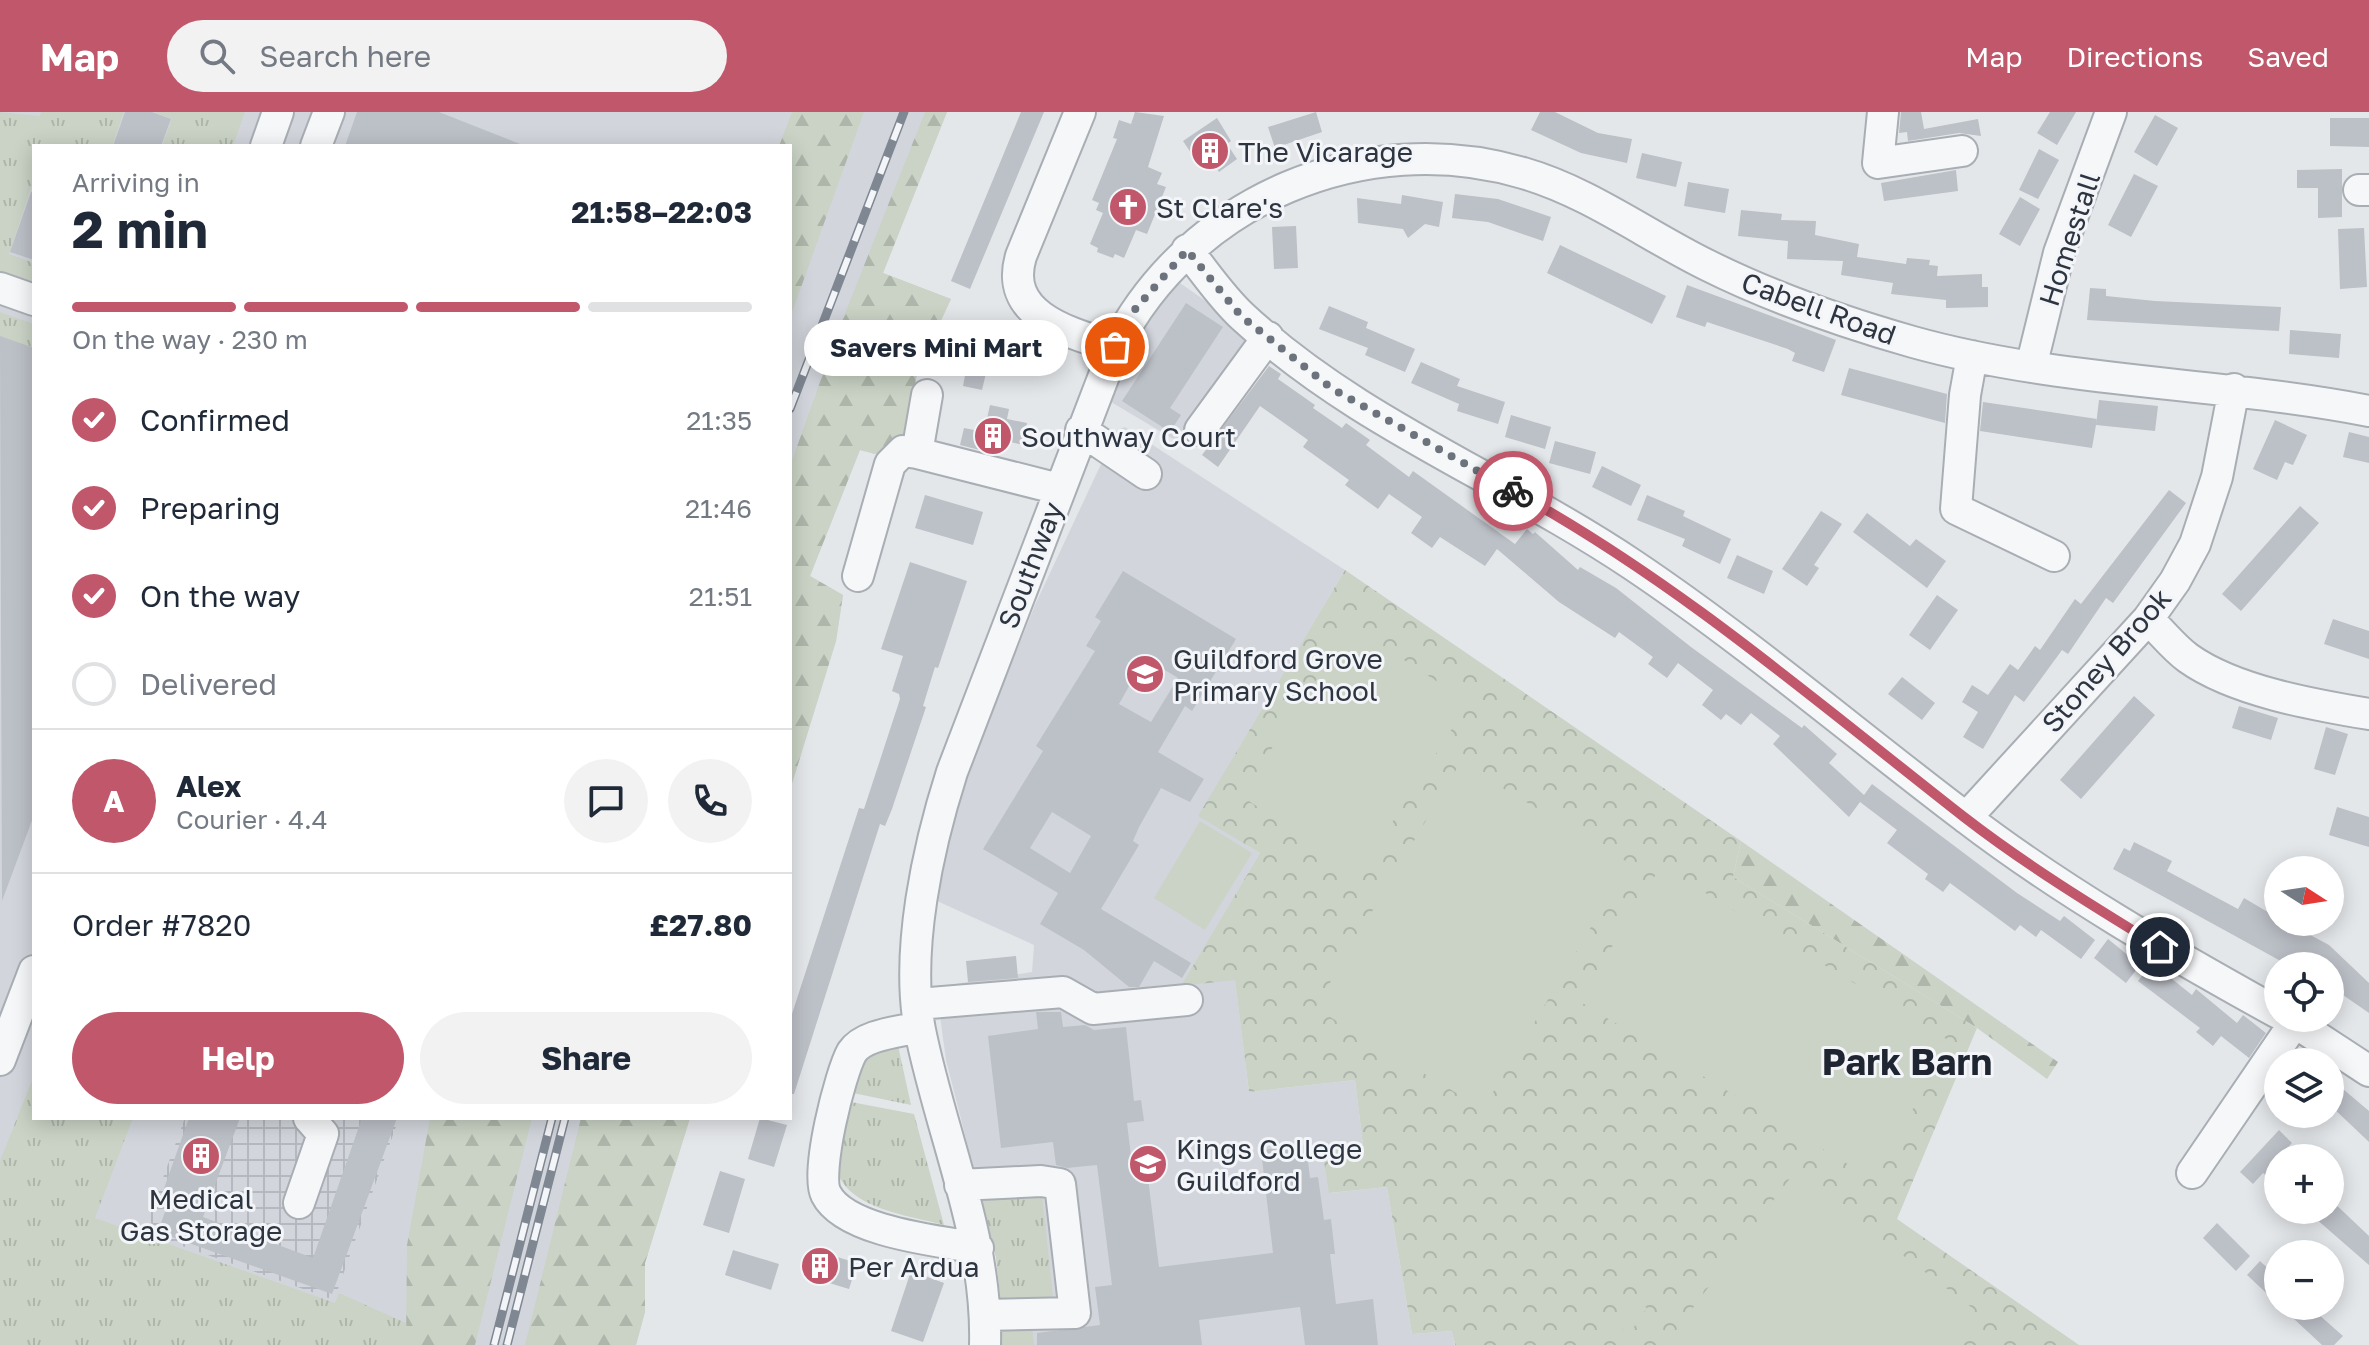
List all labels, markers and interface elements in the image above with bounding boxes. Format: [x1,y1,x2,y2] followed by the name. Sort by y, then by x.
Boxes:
[167,20,727,92] search box
[40,34,119,79] text: Map
[195,34,239,78] icon: search
[259,38,431,74] text: Search here
[1965,40,2022,73] text: Map
[2066,40,2203,73] text: Directions
[2247,40,2329,73] text: Saved
[1189,130,1231,172] building icon: The Vicarage
[1238,135,1413,168] place label: The Vicarage
[72,167,200,198] text: Arriving in
[2032,168,2106,310] street label: Homestall
[1107,186,1149,228] church icon: St Clare's
[1156,191,1283,224] place label: St Clare's
[571,194,752,230] text: 21:58–22:03
[72,197,208,259] text: 2 min
[1737,265,1901,351] street label: Cabell Road
[1081,313,1149,381] pin
[803,319,1067,375] callout: Savers Mini Mart
[72,324,308,355] text: On the way · 230 m
[1093,325,1137,369] icon: bag
[830,332,1042,363] text: Savers Mini Mart
[72,398,116,442] icon: check
[140,402,290,438] text: Confirmed
[686,405,752,436] text: 21:35
[972,415,1014,457] building icon: Southway Court
[1021,420,1236,453] place label: Southway Court
[1473,451,1553,531] courier
[1491,469,1535,513] icon: bike
[72,486,116,530] icon: check
[140,490,281,526] text: Preparing
[685,493,752,524] text: 21:46
[991,497,1069,633] street label: Southway
[72,574,116,618] icon: check
[140,578,300,614] text: On the way
[689,581,752,612] text: 21:51
[2035,581,2178,739] street label: Stoney Brook
[1173,642,1383,707] place label: Guildford Grove Primary School
[1124,653,1166,695] school or university icon: Guildford Grove Primary School
[140,666,277,702] text: Delivered
[564,759,648,843] button: chat
[668,759,752,843] button: phone
[176,768,241,804] text: Alex
[103,783,125,819] text: A
[176,804,328,835] text: Courier · 4.4
[2264,856,2344,936] north arrow
[2264,856,2344,1320] map controls
[72,907,251,943] text: Order #7820
[649,907,752,943] text: £27.80
[2126,913,2194,981] pin
[2138,925,2182,969] icon: home
[2264,952,2344,1032] button: locate
[72,1012,404,1104] button: Help
[420,1012,752,1104] button: Share
[1822,1040,1992,1083] district label: Park Barn
[2264,1048,2344,1128] button: layers
[1176,1132,1362,1197] place label: Kings College Guildford
[180,1135,222,1177] building icon: Medical Gas Storage
[1127,1143,1169,1185] school or university icon: Kings College Guildford
[2264,1144,2344,1224] button: +
[120,1182,282,1247] place label: Medical Gas Storage
[2264,1240,2344,1320] button: −
[799,1245,841,1287] building icon: Per Ardua
[848,1250,980,1283] place label: Per Ardua

